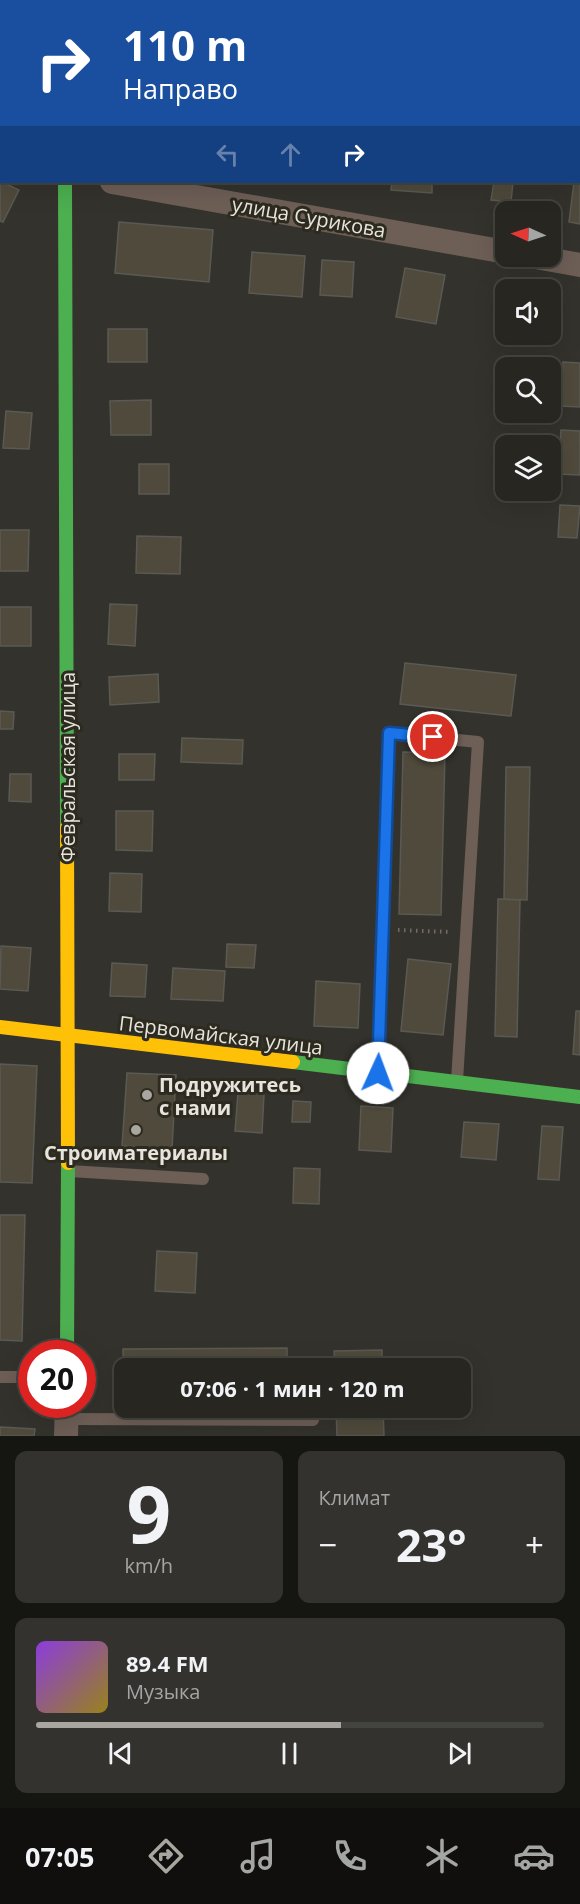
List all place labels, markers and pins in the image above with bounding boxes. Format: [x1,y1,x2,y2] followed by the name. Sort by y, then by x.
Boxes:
[407,711,458,762] pin
[159,1071,301,1121] place label: Подружитесь с нами
[140,1088,154,1102] marker: Подружитесь с нами
[129,1123,143,1137] marker: Строиматериалы
[44,1139,228,1166] place label: Строиматериалы

